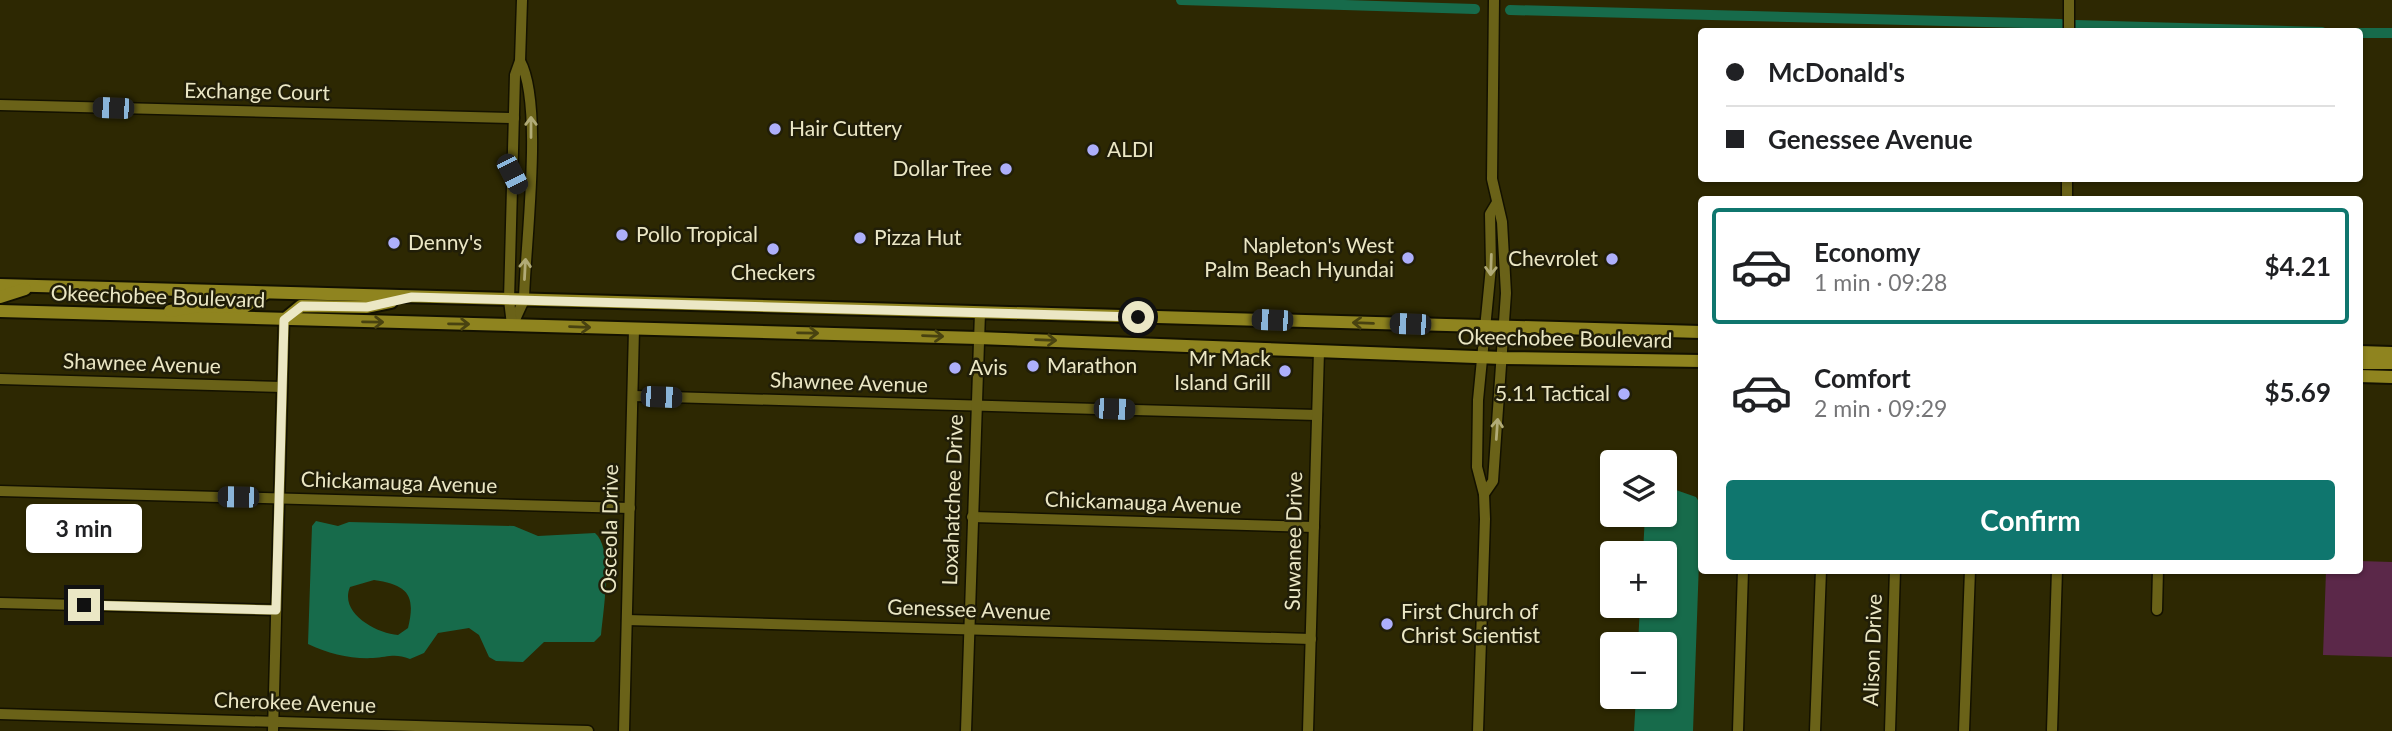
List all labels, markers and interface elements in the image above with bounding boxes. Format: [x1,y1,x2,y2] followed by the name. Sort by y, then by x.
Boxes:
[1768,56,1905,88] text: McDonald's
[184,77,331,104] street label: Exchange Court
[92,97,135,119] car
[789,115,902,140] place label: Hair Cuttery
[524,116,538,139] one-way arrow
[767,121,783,137] marker: Hair Cuttery
[1768,123,1973,155] text: Genessee Avenue
[1107,136,1154,161] place label: ALDI
[1085,142,1101,158] marker: ALDI
[494,151,531,197] car
[892,155,992,180] place label: Dollar Tree
[998,161,1014,177] marker: Dollar Tree
[636,221,758,246] place label: Pollo Tropical
[874,224,962,249] place label: Pizza Hut
[614,227,630,243] marker: Pollo Tropical
[408,229,482,254] place label: Denny's
[852,230,868,246] marker: Pizza Hut
[1204,232,1394,281] place label: Napleton's West Palm Beach Hyundai
[386,235,402,251] marker: Denny's
[1730,235,1793,298] icon: car
[1814,236,1920,268] text: Economy
[765,241,781,257] marker: Checkers
[1508,245,1598,270] place label: Chevrolet
[1400,250,1416,266] marker: Napleton's West Palm Beach Hyundai
[2265,250,2331,282] text: $4.21
[1604,251,1620,267] marker: Chevrolet
[1484,253,1497,276] one-way arrow
[519,258,532,281] one-way arrow
[731,259,815,284] place label: Checkers
[1814,268,1947,296] text: 1 min · 09:28
[50,279,266,312] street label: Okeechobee Boulevard
[1122,301,1154,333] route start
[1251,309,1294,331] car
[1389,313,1432,335] car
[361,315,384,329] one-way arrow
[1352,316,1375,329] one-way arrow
[447,317,470,331] one-way arrow
[569,320,592,334] one-way arrow
[1457,323,1673,352] street label: Okeechobee Boulevard
[796,326,819,340] one-way arrow
[921,330,944,343] one-way arrow
[1034,334,1057,347] one-way arrow
[1174,345,1271,394] place label: Mr Mack Island Grill
[63,347,221,378] street label: Shawnee Avenue
[1047,352,1137,377] place label: Marathon
[969,354,1007,379] place label: Avis
[1025,358,1041,374] marker: Marathon
[947,360,963,376] marker: Avis
[1730,361,1793,424] icon: car
[1814,362,1911,394] text: Comfort
[1277,363,1293,379] marker: Mr Mack Island Grill
[770,366,928,397] street label: Shawnee Avenue
[2265,376,2331,408] text: $5.69
[1495,380,1610,405] place label: 5.11 Tactical
[640,386,683,408] car
[1616,386,1632,402] marker: 5.11 Tactical
[1814,394,1947,422] text: 2 min · 09:29
[1093,398,1136,420] car
[936,414,967,586] street label: Loxahatchee Drive
[1491,418,1504,440] one-way arrow
[1600,450,1677,709] map controls
[1600,450,1677,527] button: layers
[595,464,622,594] street label: Osceola Drive
[300,466,498,497] street label: Chickamauga Avenue
[1279,471,1306,611] street label: Suwanee Drive
[1726,480,2335,560] button: Confirm
[217,486,260,508] car
[1044,486,1242,517] street label: Chickamauga Avenue
[26,504,142,552] callout: 3 min
[55,514,113,542] text: 3 min
[1600,541,1677,618] button: +
[68,589,100,621] route end
[887,593,1051,624] street label: Genessee Avenue
[1857,593,1886,707] street label: Alison Drive
[1401,598,1541,647] place label: First Church of Christ Scientist
[1379,616,1395,632] marker: First Church of Christ Scientist
[1600,632,1677,709] button: −
[213,686,377,717] street label: Cherokee Avenue

